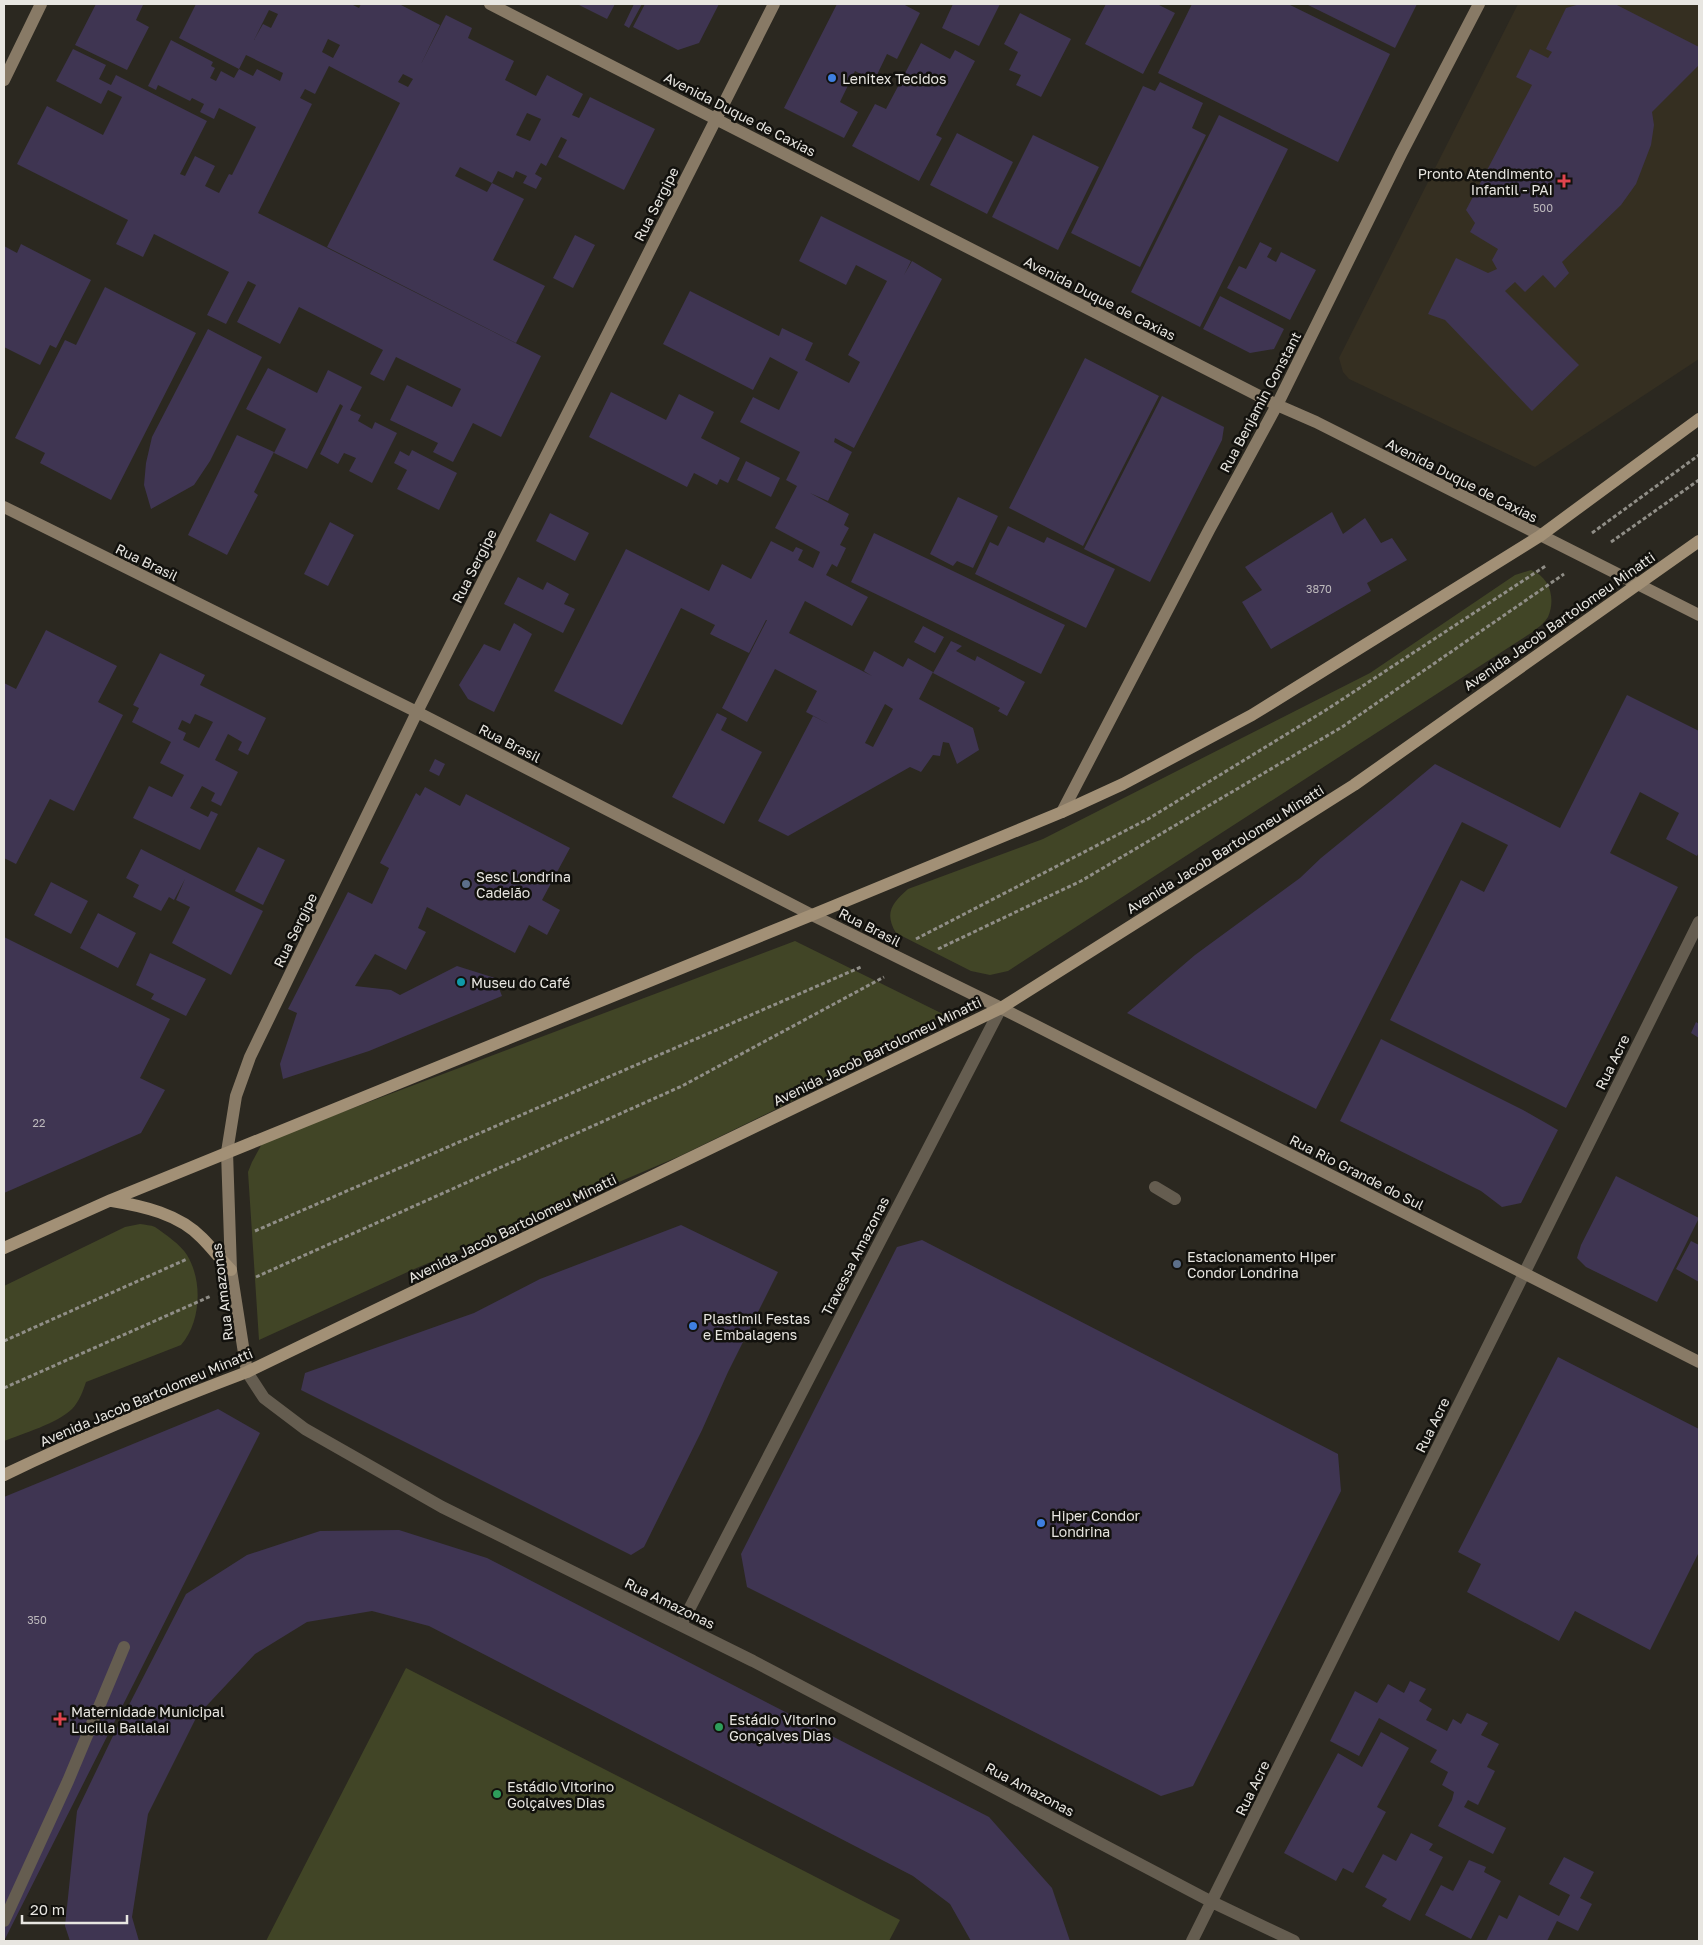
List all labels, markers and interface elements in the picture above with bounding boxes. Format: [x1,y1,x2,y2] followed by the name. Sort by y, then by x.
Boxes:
[661,68,819,160] street label: Avenida Duque de Caxias
[842,70,946,87] place label: Lenitex Tecidos
[826,72,838,84] marker: Lenitex Tecidos
[630,164,682,244] street label: Rua Sergipe
[1418,165,1553,198] place label: Pronto Atendimento Infantil - PAI
[1557,174,1571,188] marker: Pronto Atendimento Infantil - PAI
[1533,201,1553,214] house number: 500
[1021,252,1179,344] street label: Avenida Duque de Caxias
[1216,329,1304,475] street label: Rua Benjamin Constant
[1383,434,1541,526] street label: Avenida Duque de Caxias
[448,526,500,606] street label: Rua Sergipe
[113,540,181,584] street label: Rua Brasil
[1460,548,1658,694] street label: Avenida Jacob Bartolomeu Minatti
[1306,582,1332,595] house number: 3870
[476,720,544,766] street label: Rua Brasil
[1123,781,1327,917] street label: Avenida Jacob Bartolomeu Minatti
[476,868,571,901] place label: Sesc Londrina Cadeião
[460,878,472,890] marker: Sesc Londrina Cadeião
[270,890,320,970] street label: Rua Sergipe
[836,904,904,950] street label: Rua Brasil
[471,974,570,991] place label: Museu do Café
[455,976,467,988] marker: Museu do Café
[770,993,984,1109] street label: Avenida Jacob Bartolomeu Minatti
[1591,1032,1633,1092] street label: Rua Acre
[33,1116,45,1129] house number: 22
[1287,1131,1427,1213] street label: Rua Rio Grande do Sul
[405,1170,619,1286] street label: Avenida Jacob Bartolomeu Minatti
[818,1194,892,1318] street label: Travessa Amazonas
[208,1242,236,1342] street label: Rua Amazonas
[1187,1248,1336,1281] place label: Estacionamento Hiper Condor Londrina
[1171,1258,1183,1270] marker: Estacionamento Hiper Condor Londrina
[703,1310,810,1343] place label: Plastimil Festas e Embalagens
[687,1320,699,1332] marker: Plastimil Festas e Embalagens
[37,1344,255,1450] street label: Avenida Jacob Bartolomeu Minatti
[1411,1395,1453,1455] street label: Rua Acre
[1051,1507,1141,1540] place label: Hiper Condor Londrina
[1035,1517,1047,1529] marker: Hiper Condor Londrina
[622,1574,718,1632] street label: Rua Amazonas
[27,1613,47,1626] house number: 350
[71,1703,224,1736] place label: Maternidade Municipal Lucilla Ballalai
[729,1711,836,1744] place label: Estádio Vitorino Gonçalves Dias
[53,1712,67,1726] marker: Maternidade Municipal Lucilla Ballalai
[713,1721,725,1733] marker: Estádio Vitorino Gonçalves Dias
[983,1758,1077,1820] street label: Rua Amazonas
[1231,1758,1273,1818] street label: Rua Acre
[507,1778,614,1811] place label: Estádio Vitorino Golçalves Dias
[491,1788,503,1800] marker: Estádio Vitorino Golçalves Dias
[22,1892,128,1924] scale bar
[30,1900,65,1918] text: 20 m

